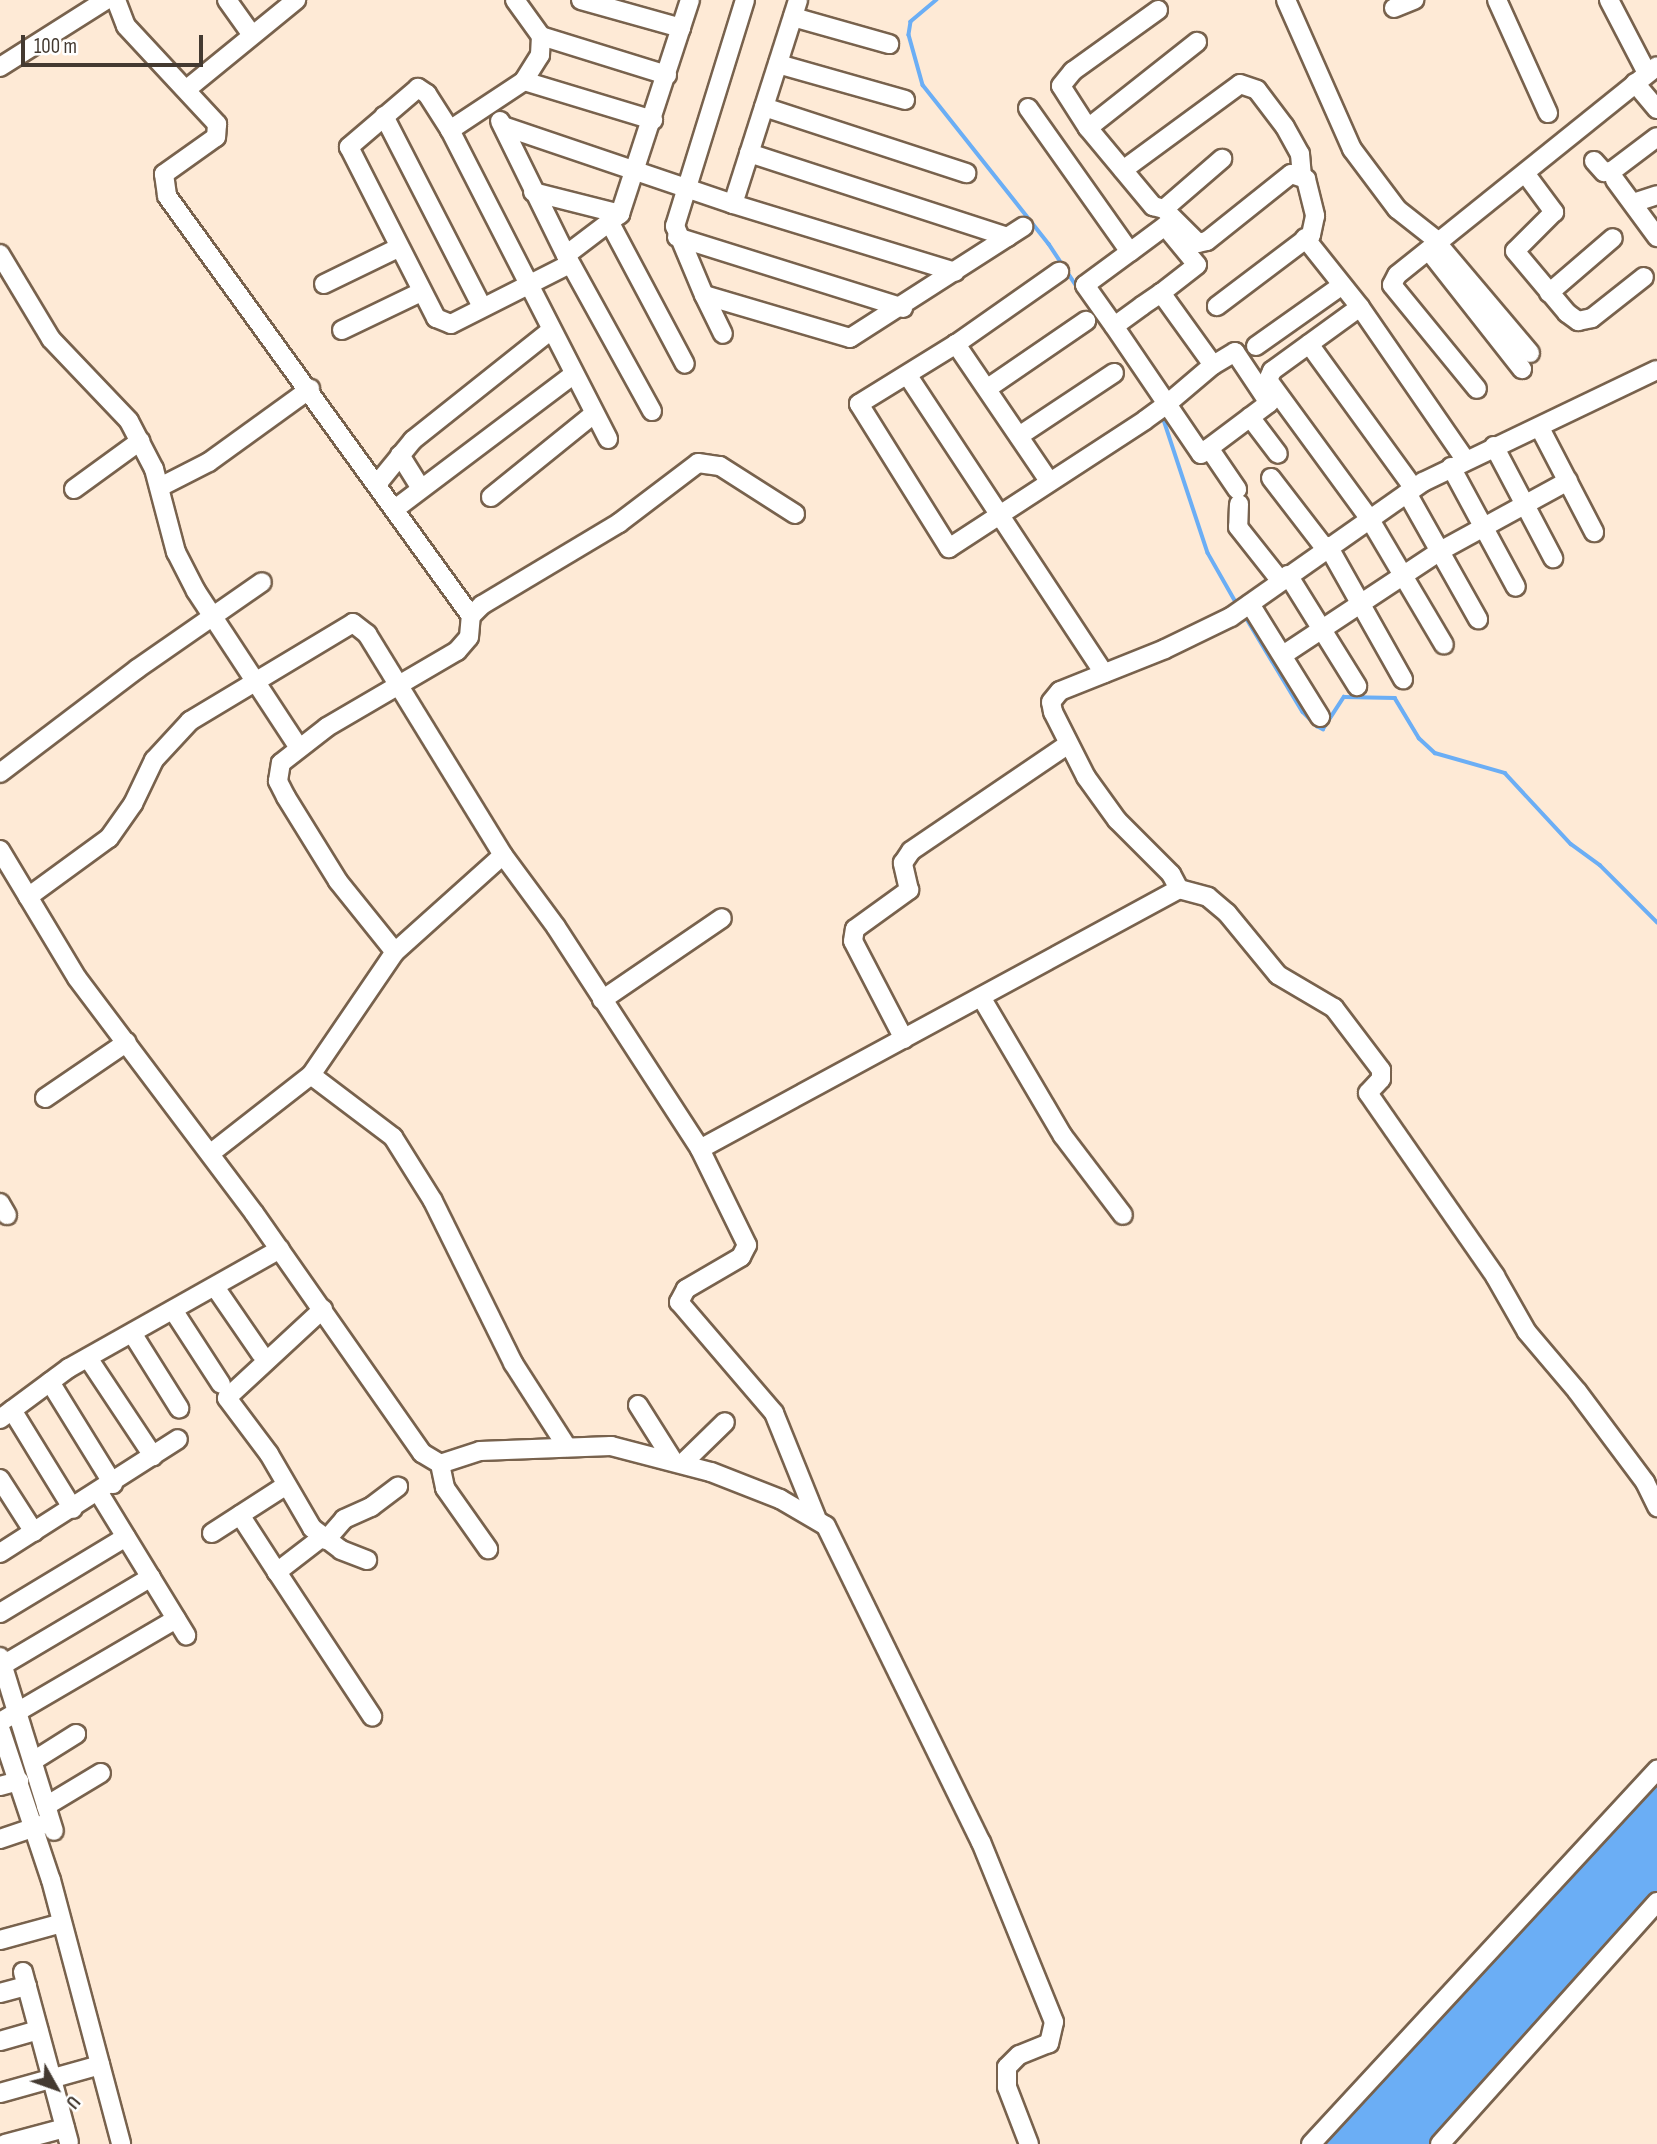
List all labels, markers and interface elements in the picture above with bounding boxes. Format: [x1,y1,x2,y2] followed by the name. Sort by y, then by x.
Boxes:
[24,21,206,65] scale bar
[34,34,77,59] text: 100 m
[21,2053,91,2123] north arrow
[60,2091,84,2113] text: U

